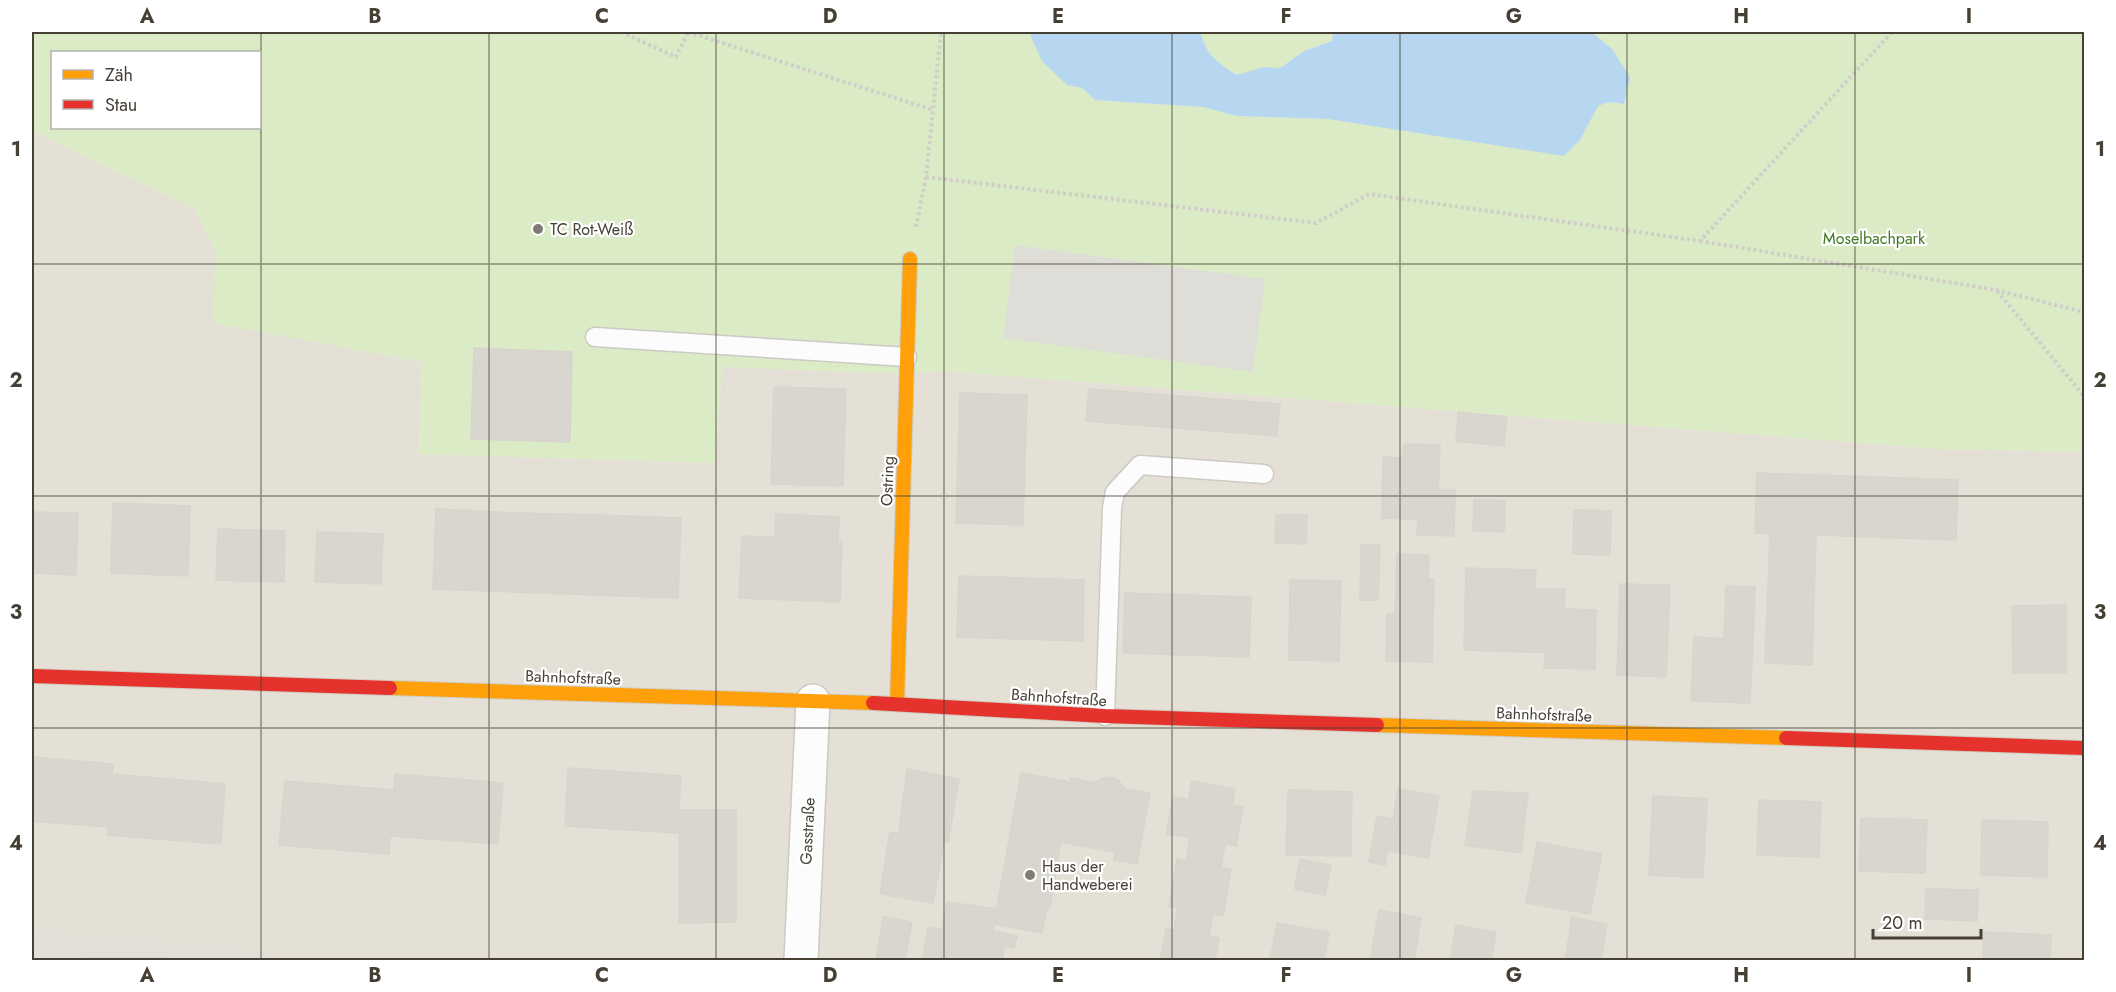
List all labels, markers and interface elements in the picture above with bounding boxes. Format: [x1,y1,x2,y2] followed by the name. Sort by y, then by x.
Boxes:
[139,2,155,31] text: A
[368,2,382,31] text: B
[595,2,609,31] text: C
[823,2,837,31] text: D
[1052,2,1064,31] text: E
[1280,2,1292,31] text: F
[1506,2,1522,31] text: G
[1733,2,1749,31] text: H
[1966,2,1972,31] text: I
[51,51,261,129] legend
[105,62,133,88] text: Zäh
[105,92,137,118] text: Stau
[11,135,21,164] text: 1
[2095,135,2105,164] text: 1
[550,218,633,241] place label: TC Rot-Weiß
[531,222,545,236] marker: TC Rot-Weiß
[1823,227,1926,250] park label: Moselbachpark
[9,366,23,395] text: 2
[2093,366,2107,395] text: 2
[875,456,900,506] street label: Ostring
[10,598,22,627] text: 3
[2094,598,2106,627] text: 3
[525,664,621,691] street label: Bahnhofstraße
[1010,683,1108,712] street label: Bahnhofstraße
[1496,701,1592,728] street label: Bahnhofstraße
[794,797,821,865] street label: Gasstraße
[9,829,23,858] text: 4
[2093,829,2107,858] text: 4
[1042,855,1133,896] place label: Haus der Handweberei
[1023,868,1037,882] marker: Haus der Handweberei
[1873,902,1981,940] scale bar
[1882,910,1922,936] text: 20 m
[139,961,155,990] text: A
[368,961,382,990] text: B
[595,961,609,990] text: C
[823,961,837,990] text: D
[1052,961,1064,990] text: E
[1280,961,1292,990] text: F
[1506,961,1522,990] text: G
[1733,961,1749,990] text: H
[1966,961,1972,990] text: I

